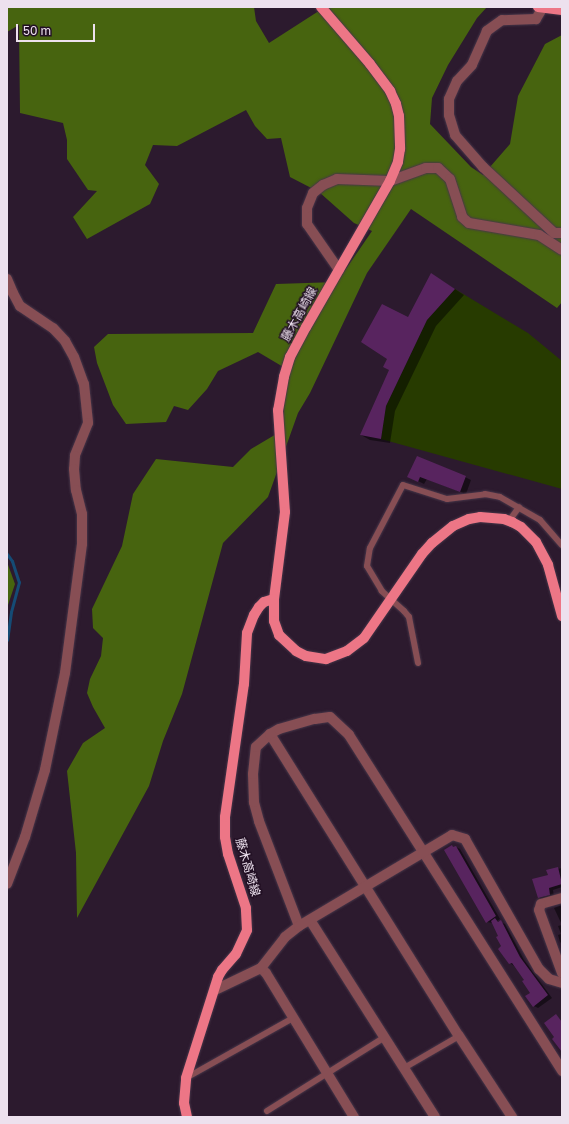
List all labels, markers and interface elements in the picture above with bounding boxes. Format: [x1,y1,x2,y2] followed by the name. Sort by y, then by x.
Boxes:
[18,16,97,42] scale bar
[23,23,51,38] text: 50 m
[278,284,320,344] street label: 藤木高崎線
[233,836,263,898] street label: 藤木高崎線

